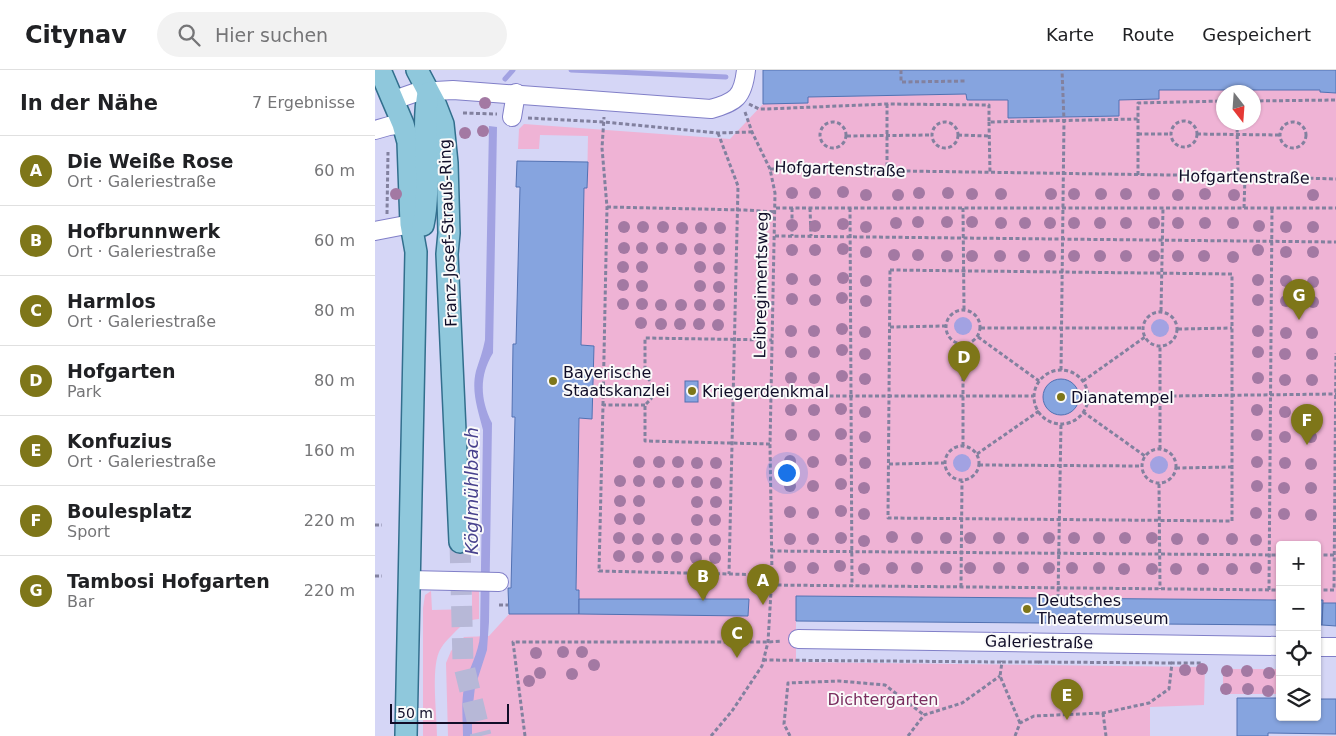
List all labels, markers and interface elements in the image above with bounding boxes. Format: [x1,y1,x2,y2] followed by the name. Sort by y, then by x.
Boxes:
[157,12,507,57] search box
[25,21,127,49] text: Citynav
[175,21,203,49] icon: search
[215,24,328,46] text: Hier suchen
[1046,24,1094,45] text: Karte
[1122,24,1174,45] text: Route
[1202,24,1311,45] text: Gespeichert
[1216,85,1261,130] north arrow
[20,91,158,115] text: In der Nähe
[252,93,355,112] text: 7 Ergebnisse
[435,139,461,327] street label: Franz-Josef-Strauß-Ring
[67,150,234,172] text: Die Weiße Rose
[774,157,906,181] street label: Hofgartenstraße
[30,161,42,180] text: A
[314,161,355,180] text: 60 m
[1178,166,1310,188] street label: Hofgartenstraße
[67,172,216,191] text: Ort · Galeriestraße
[750,211,772,359] street label: Leibregimentsweg
[67,220,220,242] text: Hofbrunnwerk
[30,231,42,250] text: B
[314,231,355,250] text: 60 m
[67,242,216,261] text: Ort · Galeriestraße
[1283,279,1315,320] pin: G
[67,290,156,312] text: Harmlos
[30,301,42,320] text: C
[314,301,355,320] text: 80 m
[67,312,216,331] text: Ort · Galeriestraße
[948,341,980,382] pin: D
[67,360,176,382] text: Hofgarten
[563,363,670,400] place label: Bayerische Staatskanzlei
[29,371,43,390] text: D
[314,371,355,390] text: 80 m
[547,375,559,387] marker: Bayerische Staatskanzlei
[67,382,102,401] text: Park
[702,382,829,401] place label: Kriegerdenkmal
[686,385,698,397] marker: Kriegerdenkmal
[1071,388,1174,407] place label: Dianatempel
[1055,391,1067,403] marker: Dianatempel
[1291,404,1323,445] pin: F
[461,427,482,555] water label: Köglmühlbach
[67,430,172,452] text: Konfuzius
[31,441,41,460] text: E
[304,441,355,460] text: 160 m
[67,452,216,471] text: Ort · Galeriestraße
[774,460,800,486] your location
[67,500,192,522] text: Boulesplatz
[31,511,41,530] text: F
[304,511,355,530] text: 220 m
[67,522,110,541] text: Sport
[1276,541,1321,721] map controls
[1276,541,1321,586] button: +
[687,560,719,601] pin: B
[747,564,779,605] pin: A
[67,570,270,592] text: Tambosi Hofgarten
[29,581,43,600] text: G
[304,581,355,600] text: 220 m
[1276,586,1321,631] button: −
[1036,591,1169,628] place label: Deutsches Theatermuseum
[67,592,94,611] text: Bar
[1021,603,1033,615] marker: Deutsches Theatermuseum
[721,617,753,658] pin: C
[1276,631,1321,676] button: locate
[985,632,1093,652] street label: Galeriestraße
[1276,676,1321,721] button: layers
[1051,679,1083,720] pin: E
[828,690,938,709] park label: Dichtergarten
[390,701,509,724] scale bar
[397,705,433,721] text: 50 m

